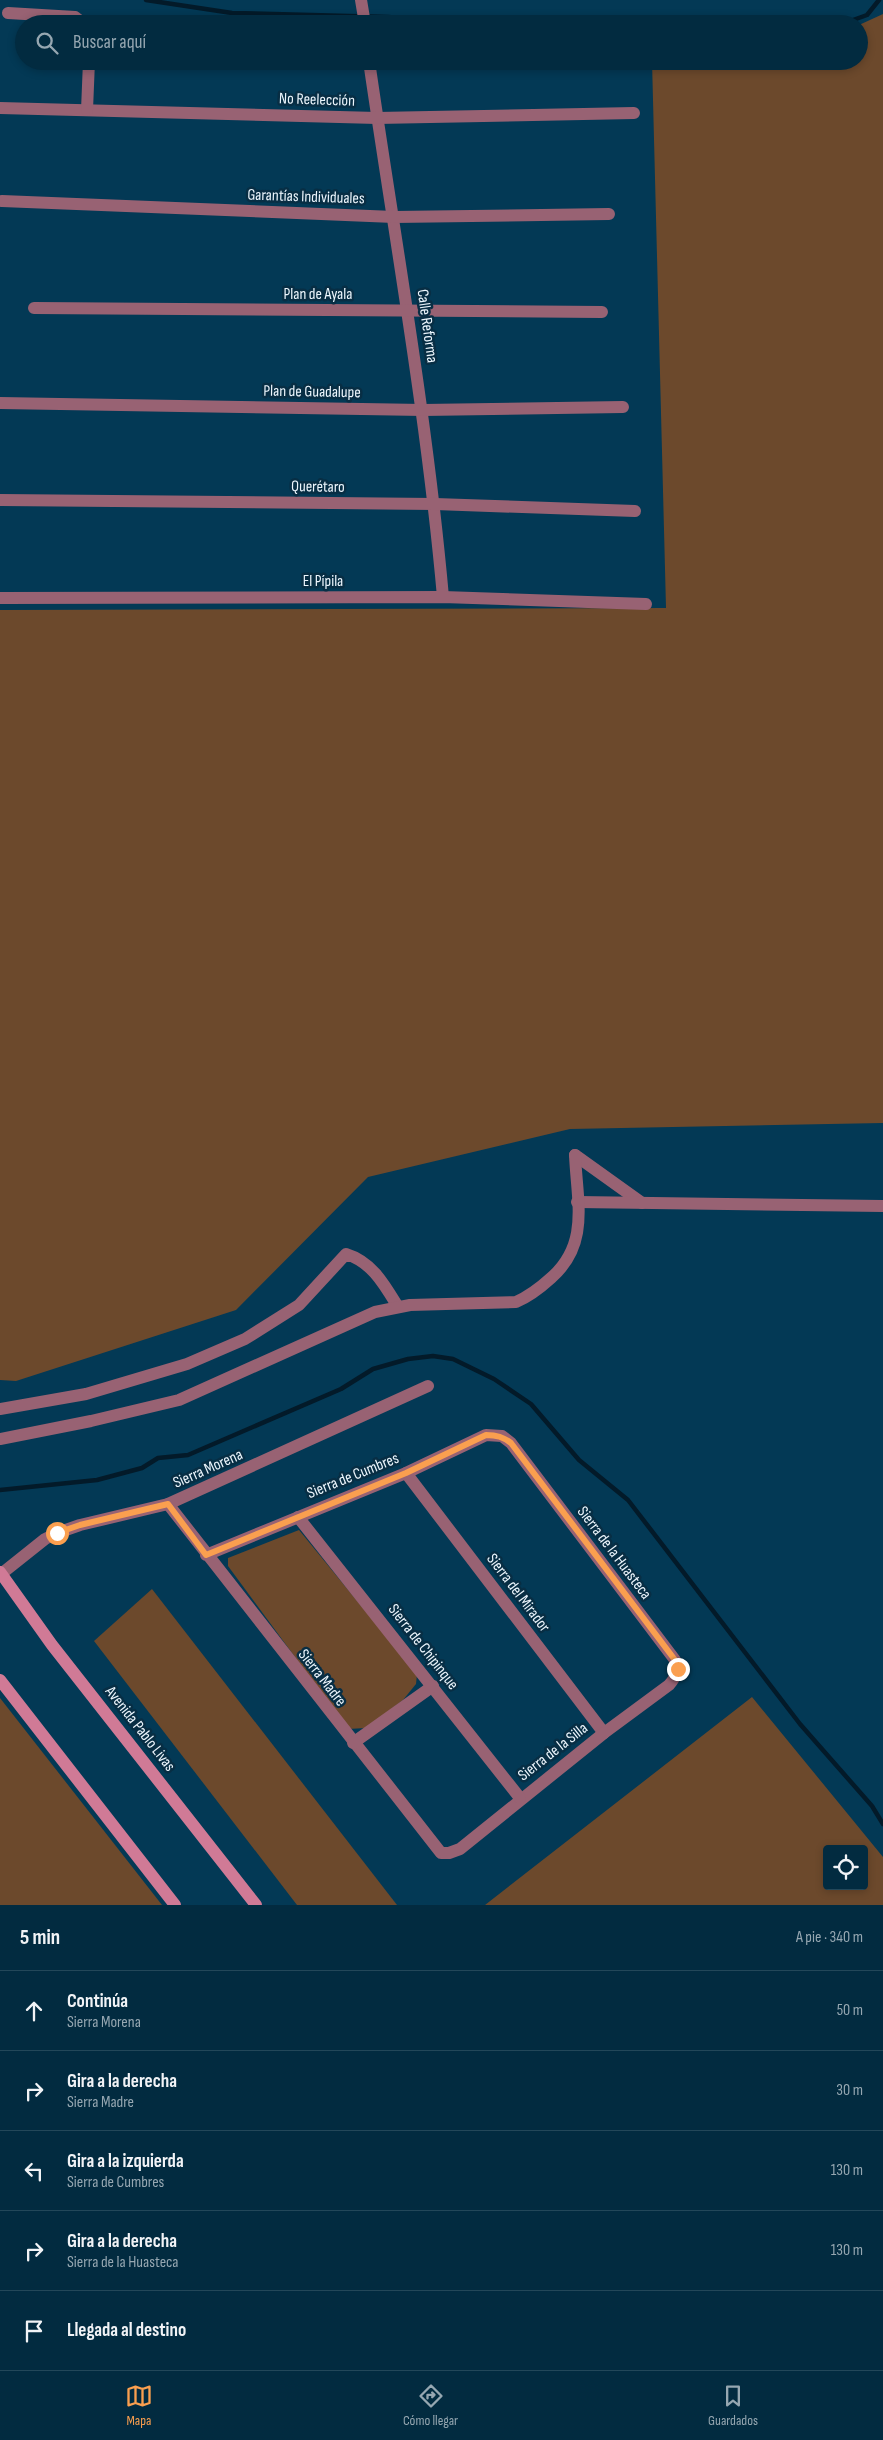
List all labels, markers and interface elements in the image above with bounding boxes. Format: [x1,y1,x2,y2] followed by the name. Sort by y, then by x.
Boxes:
[15,15,868,70] search box
[33,29,61,57] icon: search
[73,31,146,54] text: Buscar aquí
[279,89,355,111] street label: No Reelección
[247,185,365,209] street label: Garantías Individuales
[284,285,352,304] street label: Plan de Ayala
[412,288,442,364] street label: Calle Reforma
[263,382,361,402] street label: Plan de Guadalupe
[291,477,345,497] street label: Querétaro
[303,572,343,591] street label: El Pípila
[170,1445,246,1493] street label: Sierra Morena
[304,1449,402,1503] street label: Sierra de Cumbres
[573,1503,655,1603] street label: Sierra de la Huasteca
[46,1522,69,1545] route start
[482,1550,554,1636] street label: Sierra del Mirador
[384,1600,462,1694] street label: Sierra de Chipinque
[294,1646,350,1710] street label: Sierra Madre
[667,1658,690,1681] route end
[100,1682,179,1775] street label: Avenida Pablo Livas
[514,1719,592,1785] street label: Sierra de la Silla
[823,1845,868,1890] map controls
[823,1845,868,1890] button: locate
[20,1925,60,1950] text: 5 min
[796,1928,863,1947] text: A pie · 340 m
[67,1990,128,2013] text: Continúa
[20,1997,48,2025] icon: ahead
[837,2001,863,2020] text: 50 m
[67,2013,141,2032] text: Sierra Morena
[67,2070,177,2093] text: Gira a la derecha
[20,2077,48,2105] icon: right
[836,2081,863,2100] text: 30 m
[67,2093,134,2112] text: Sierra Madre
[67,2150,184,2173] text: Gira a la izquierda
[20,2157,48,2185] icon: left
[831,2161,863,2180] text: 130 m
[67,2173,164,2192] text: Sierra de Cumbres
[67,2230,177,2253] text: Gira a la derecha
[20,2237,48,2265] icon: right
[831,2241,863,2260] text: 130 m
[67,2253,178,2272] text: Sierra de la Huasteca
[20,2317,48,2345] icon: arrive
[67,2319,186,2342] text: Llegada al destino
[125,2382,153,2429] tab: Mapa
[403,2382,458,2429] tab: Cómo llegar
[708,2382,758,2429] tab: Guardados

